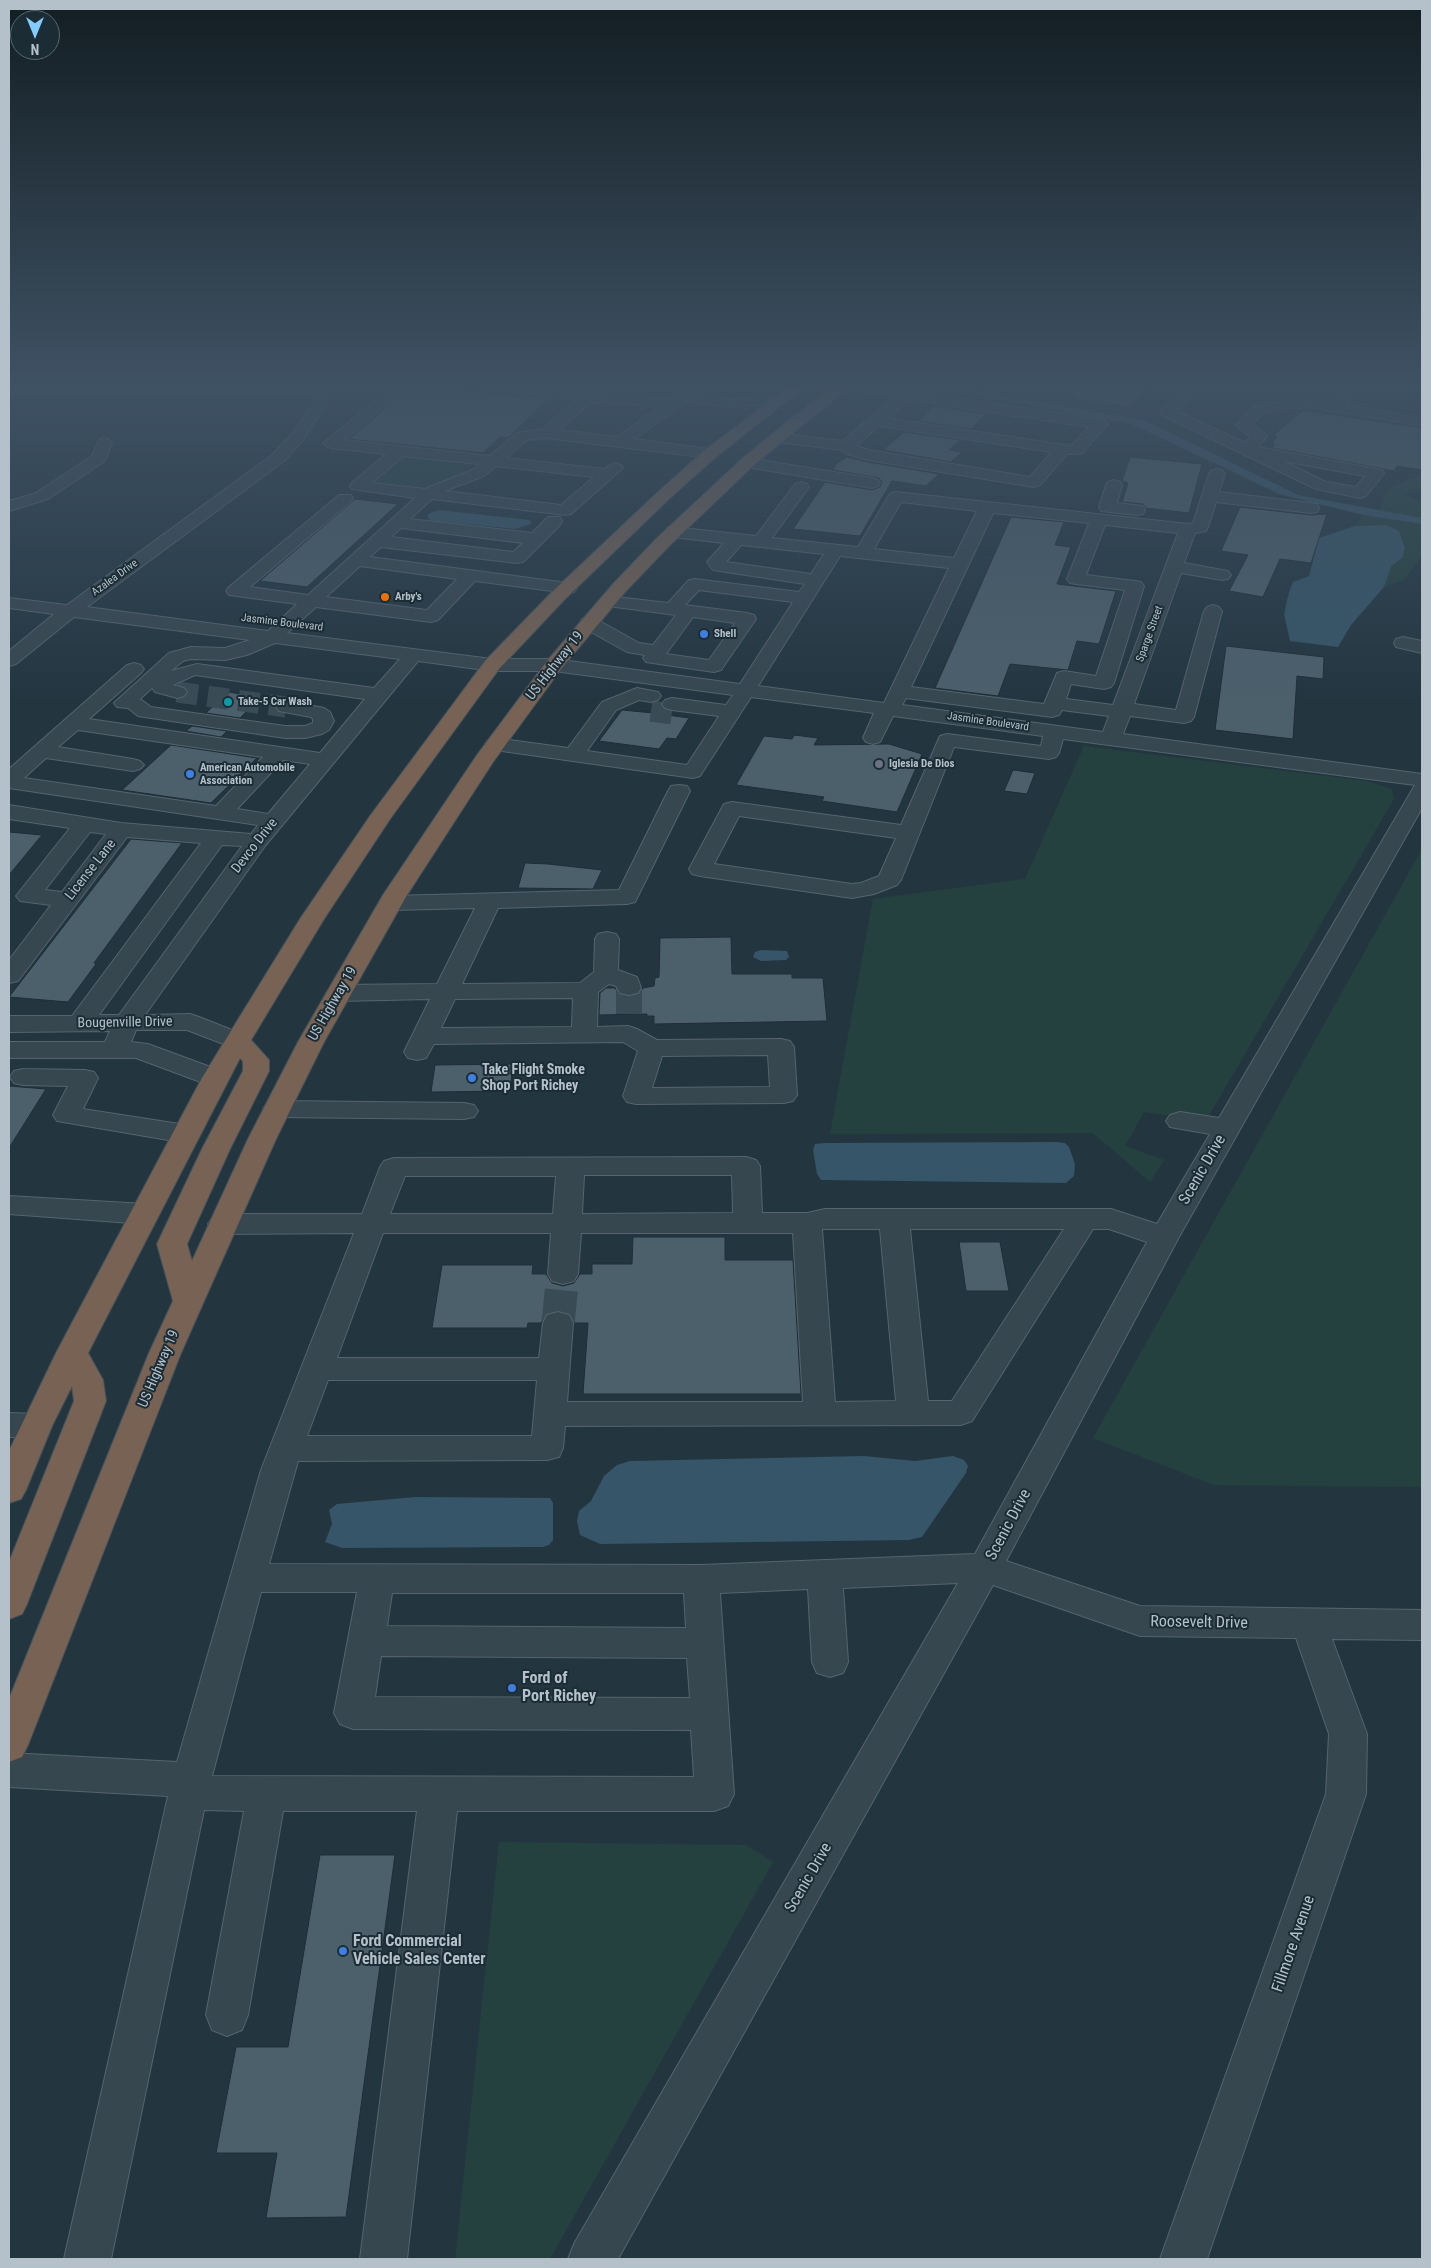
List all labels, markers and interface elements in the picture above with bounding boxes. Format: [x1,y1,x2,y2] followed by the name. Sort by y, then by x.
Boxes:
[10,10,60,60] north arrow
[31,41,39,57] text: N
[89,557,141,599] street label: Azalea Drive
[395,590,422,604] place label: Arby's
[379,591,391,603] marker: Arby's
[1134,604,1166,664] street label: Sparge Street
[240,611,324,635] street label: Jasmine Boulevard
[714,627,736,641] place label: Shell
[523,628,587,704] street label: US Highway 19
[698,628,710,640] marker: Shell
[238,695,312,709] place label: Take-5 Car Wash
[222,696,234,708] marker: Take-5 Car Wash
[946,710,1030,734] street label: Jasmine Boulevard
[889,757,954,771] place label: Iglesia De Dios
[873,758,885,770] marker: Iglesia De Dios
[200,761,295,787] place label: American Automobile Association
[184,768,196,780] marker: American Automobile Association
[228,815,282,877] street label: Devco Drive
[62,836,120,904] street label: License Lane
[305,964,361,1044] street label: US Highway 19
[77,1014,173,1032] street label: Bougenville Drive
[482,1062,585,1094] place label: Take Flight Smoke Shop Port Richey
[466,1072,478,1084] marker: Take Flight Smoke Shop Port Richey
[1175,1132,1231,1208] street label: Scenic Drive
[135,1328,183,1410] street label: US Highway 19
[982,1486,1036,1564] street label: Scenic Drive
[1150,1613,1248,1633] street label: Roosevelt Drive
[522,1669,596,1707] place label: Ford of Port Richey
[506,1682,518,1694] marker: Ford of Port Richey
[781,1840,837,1916] street label: Scenic Drive
[1269,1893,1319,1995] street label: Fillmore Avenue
[353,1932,486,1970] place label: Ford Commercial Vehicle Sales Center
[337,1945,349,1957] marker: Ford Commercial Vehicle Sales Center

